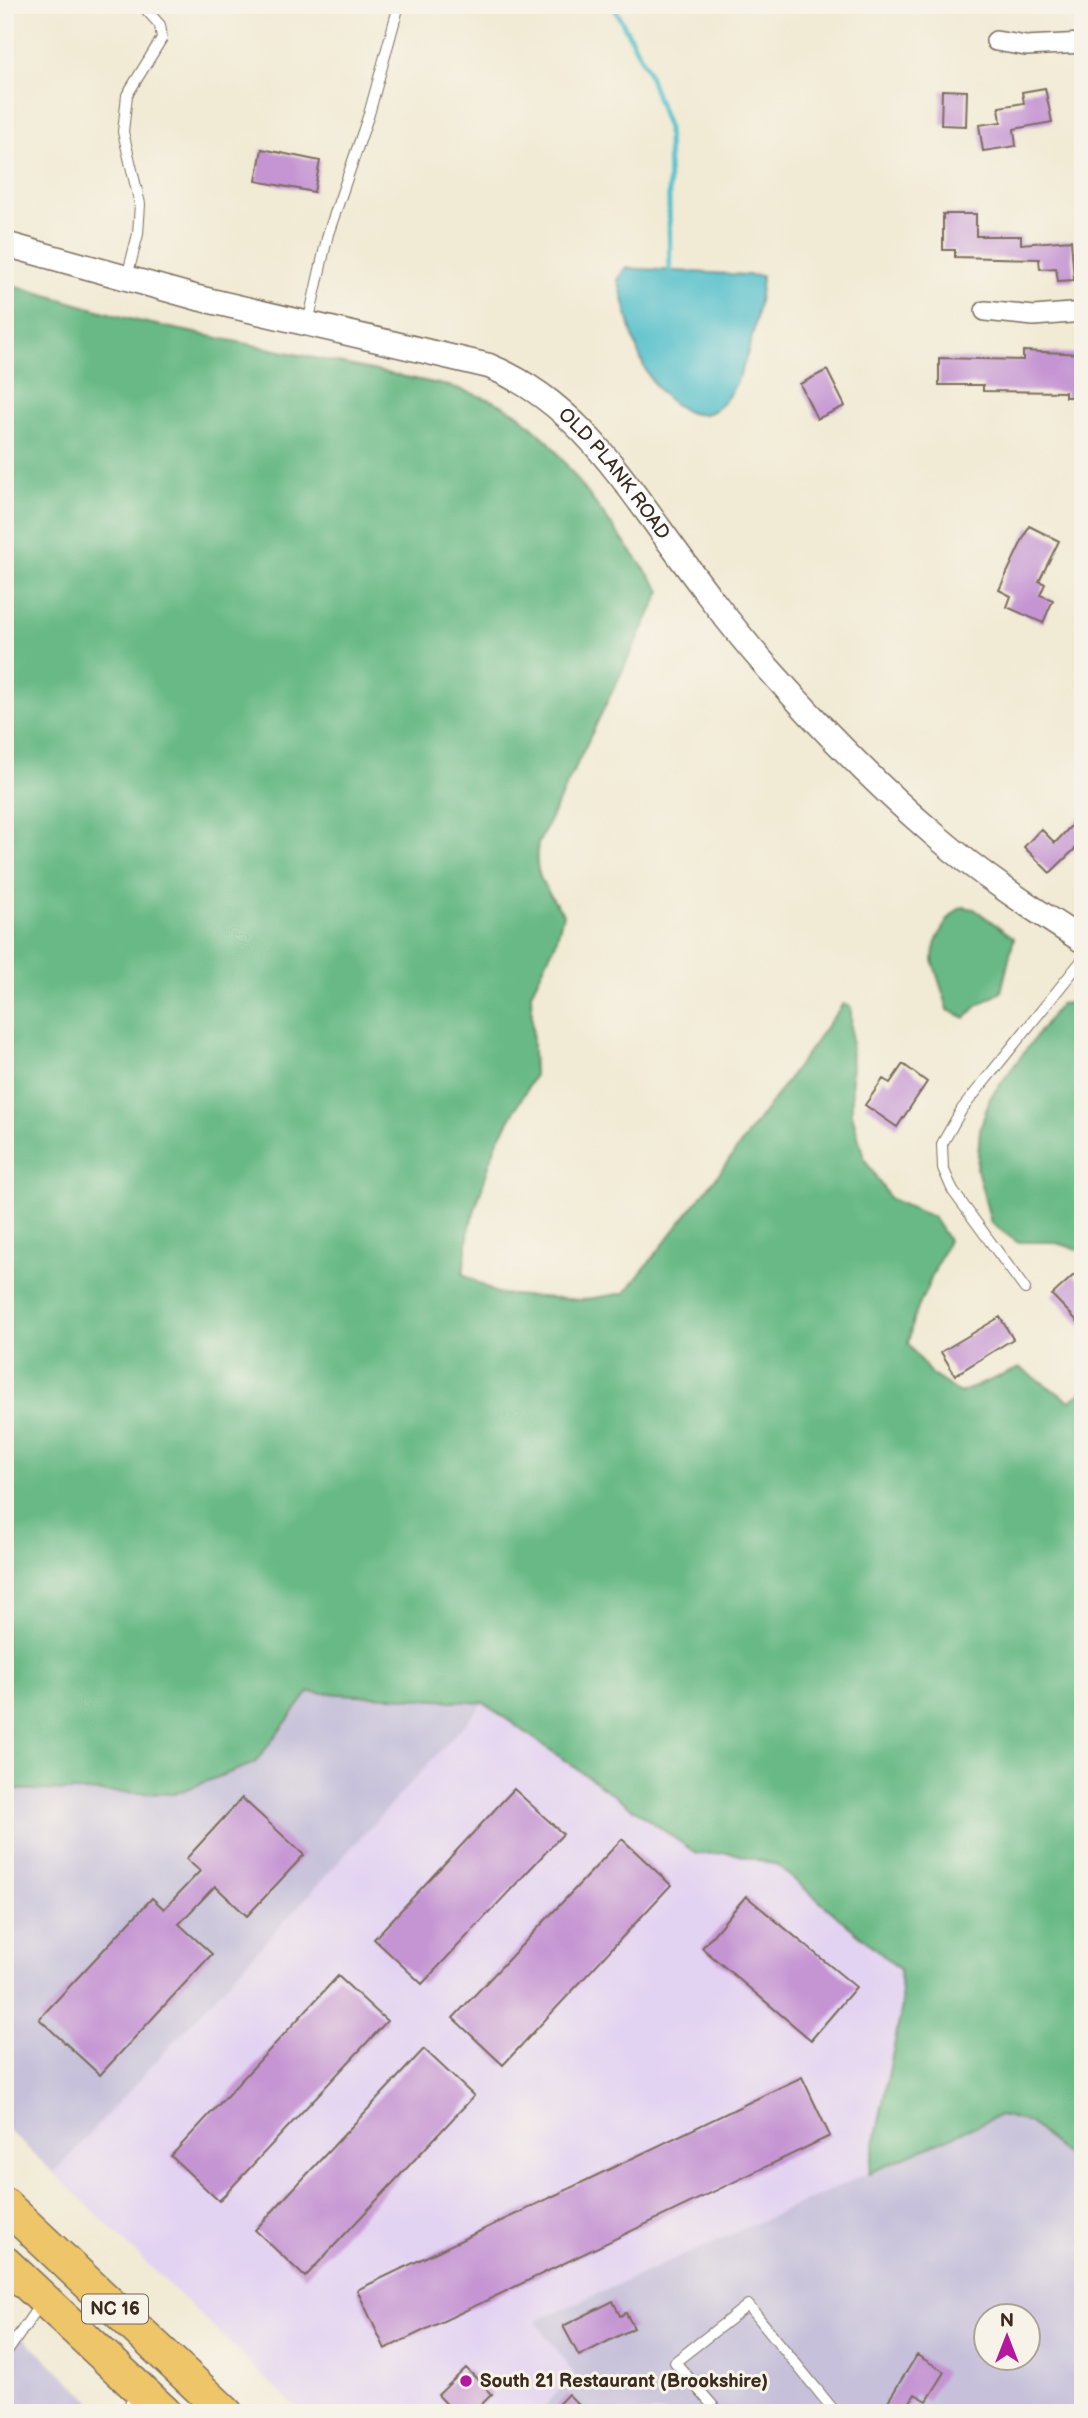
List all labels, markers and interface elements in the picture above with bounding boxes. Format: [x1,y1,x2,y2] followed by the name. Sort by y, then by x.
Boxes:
[554,403,675,544] street label: OLD PLANK ROAD
[82,2294,148,2323] road number: NC 16
[972,2302,1042,2372] north arrow
[1000,2310,1014,2333] text: N
[480,2370,768,2393] place label: South 21 Restaurant (Brookshire)
[458,2373,474,2389] marker: South 21 Restaurant (Brookshire)

